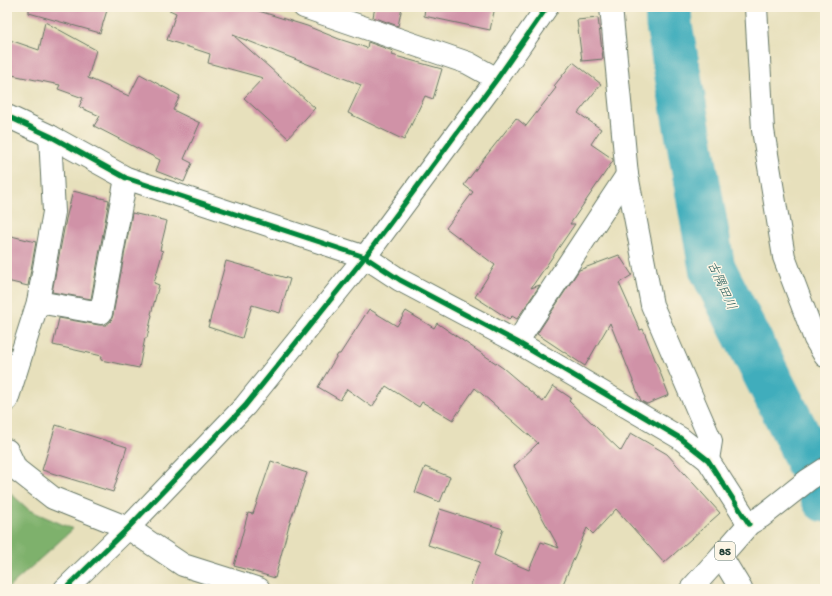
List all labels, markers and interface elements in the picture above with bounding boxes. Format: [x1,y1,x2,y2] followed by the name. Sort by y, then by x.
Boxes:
[703,259,739,313] water label: 古隅田川
[715,542,735,560] road number: 85

